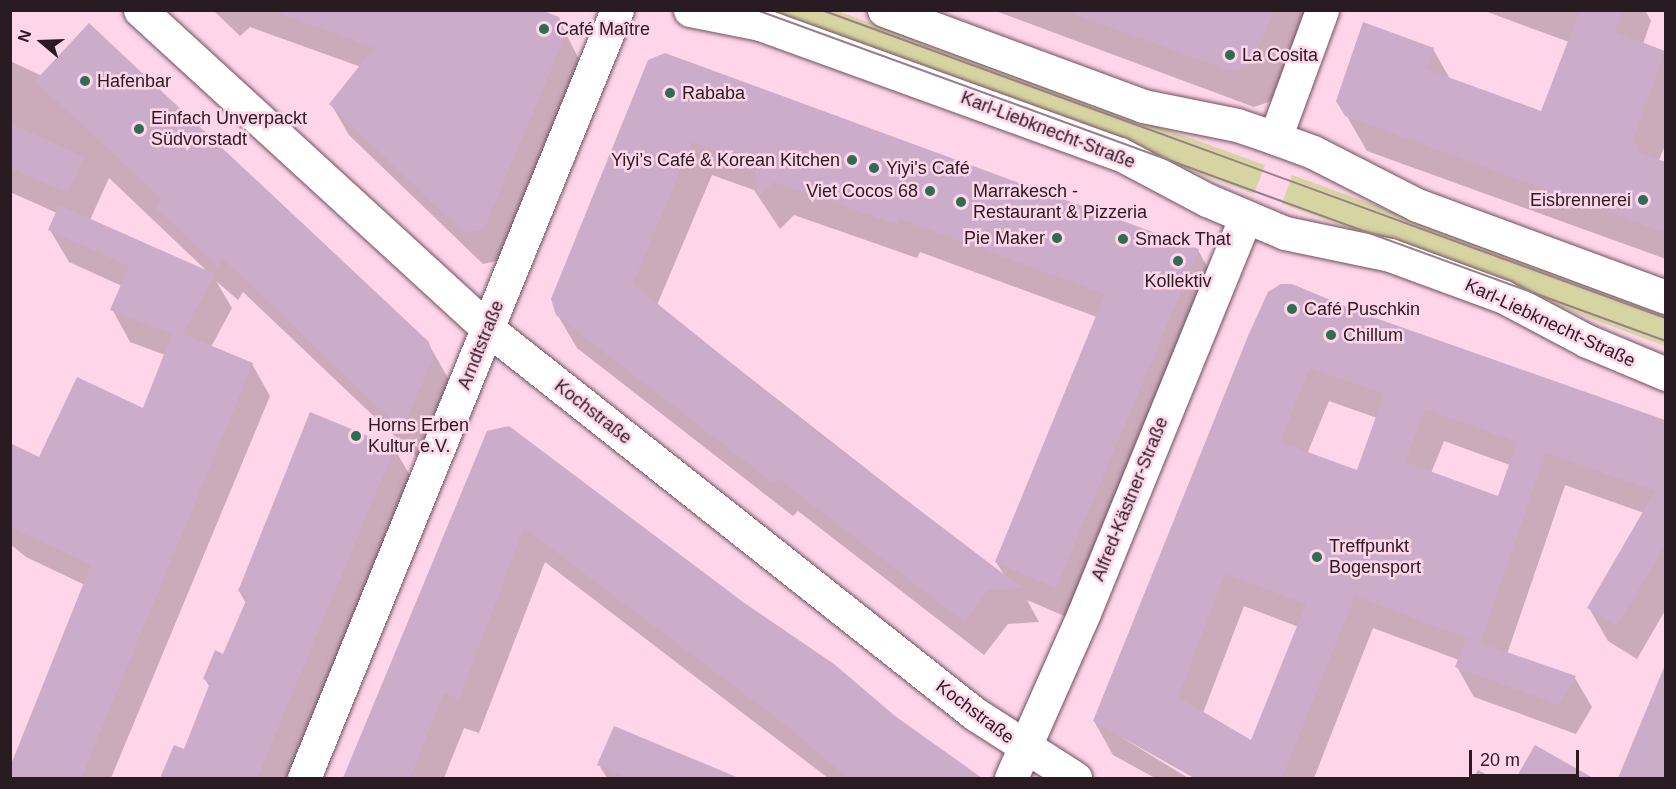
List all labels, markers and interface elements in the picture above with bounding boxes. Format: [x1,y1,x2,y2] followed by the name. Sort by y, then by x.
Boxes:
[12,12,72,72] north arrow
[556,18,650,40] place label: Café Maître
[537,22,551,36] marker: Café Maître
[15,28,34,44] text: N
[1242,44,1318,66] place label: La Cosita
[1223,48,1237,62] marker: La Cosita
[97,70,171,92] place label: Hafenbar
[78,74,92,88] marker: Hafenbar
[682,82,745,104] place label: Rababa
[663,86,677,100] marker: Rababa
[958,87,1138,173] street label: Karl-Liebknecht-Straße
[151,108,307,150] place label: Einfach Unverpackt Südvorstadt
[132,122,146,136] marker: Einfach Unverpackt Südvorstadt
[611,149,840,171] place label: Yiyi’s Café & Korean Kitchen
[845,153,859,167] marker: Yiyi’s Café & Korean Kitchen
[886,157,970,179] place label: Yiyi's Café
[867,161,881,175] marker: Yiyi's Café
[806,180,918,202] place label: Viet Cocos 68
[973,181,1147,224] place label: Marrakesch - Restaurant & Pizzeria
[923,184,937,198] marker: Viet Cocos 68
[1530,189,1631,211] place label: Eisbrennerei
[1636,193,1650,207] marker: Eisbrennerei
[954,195,968,209] marker: Marrakesch - Restaurant & Pizzeria
[964,227,1045,249] place label: Pie Maker
[1135,228,1231,250] place label: Smack That
[1050,231,1064,245] marker: Pie Maker
[1116,232,1130,246] marker: Smack That
[1171,254,1185,268] marker: Kollektiv
[1144,270,1212,292] place label: Kollektiv
[1462,274,1638,372] street label: Karl-Liebknecht-Straße
[453,297,509,393] street label: Arndtstraße
[1304,298,1420,320] place label: Café Puschkin
[1285,302,1299,316] marker: Café Puschkin
[1343,324,1403,346] place label: Chillum
[1324,328,1338,342] marker: Chillum
[550,375,636,449] street label: Kochstraße
[1087,414,1173,584] street label: Alfred-Kästner-Straße
[368,415,469,458] place label: Horns Erben Kultur e.V.
[349,429,363,443] marker: Horns Erben Kultur e.V.
[1329,536,1421,578] place label: Treffpunkt Bogensport
[1310,550,1324,564] marker: Treffpunkt Bogensport
[932,676,1018,748] street label: Kochstraße
[1472,738,1582,776] scale bar
[1480,750,1520,770] text: 20 m

